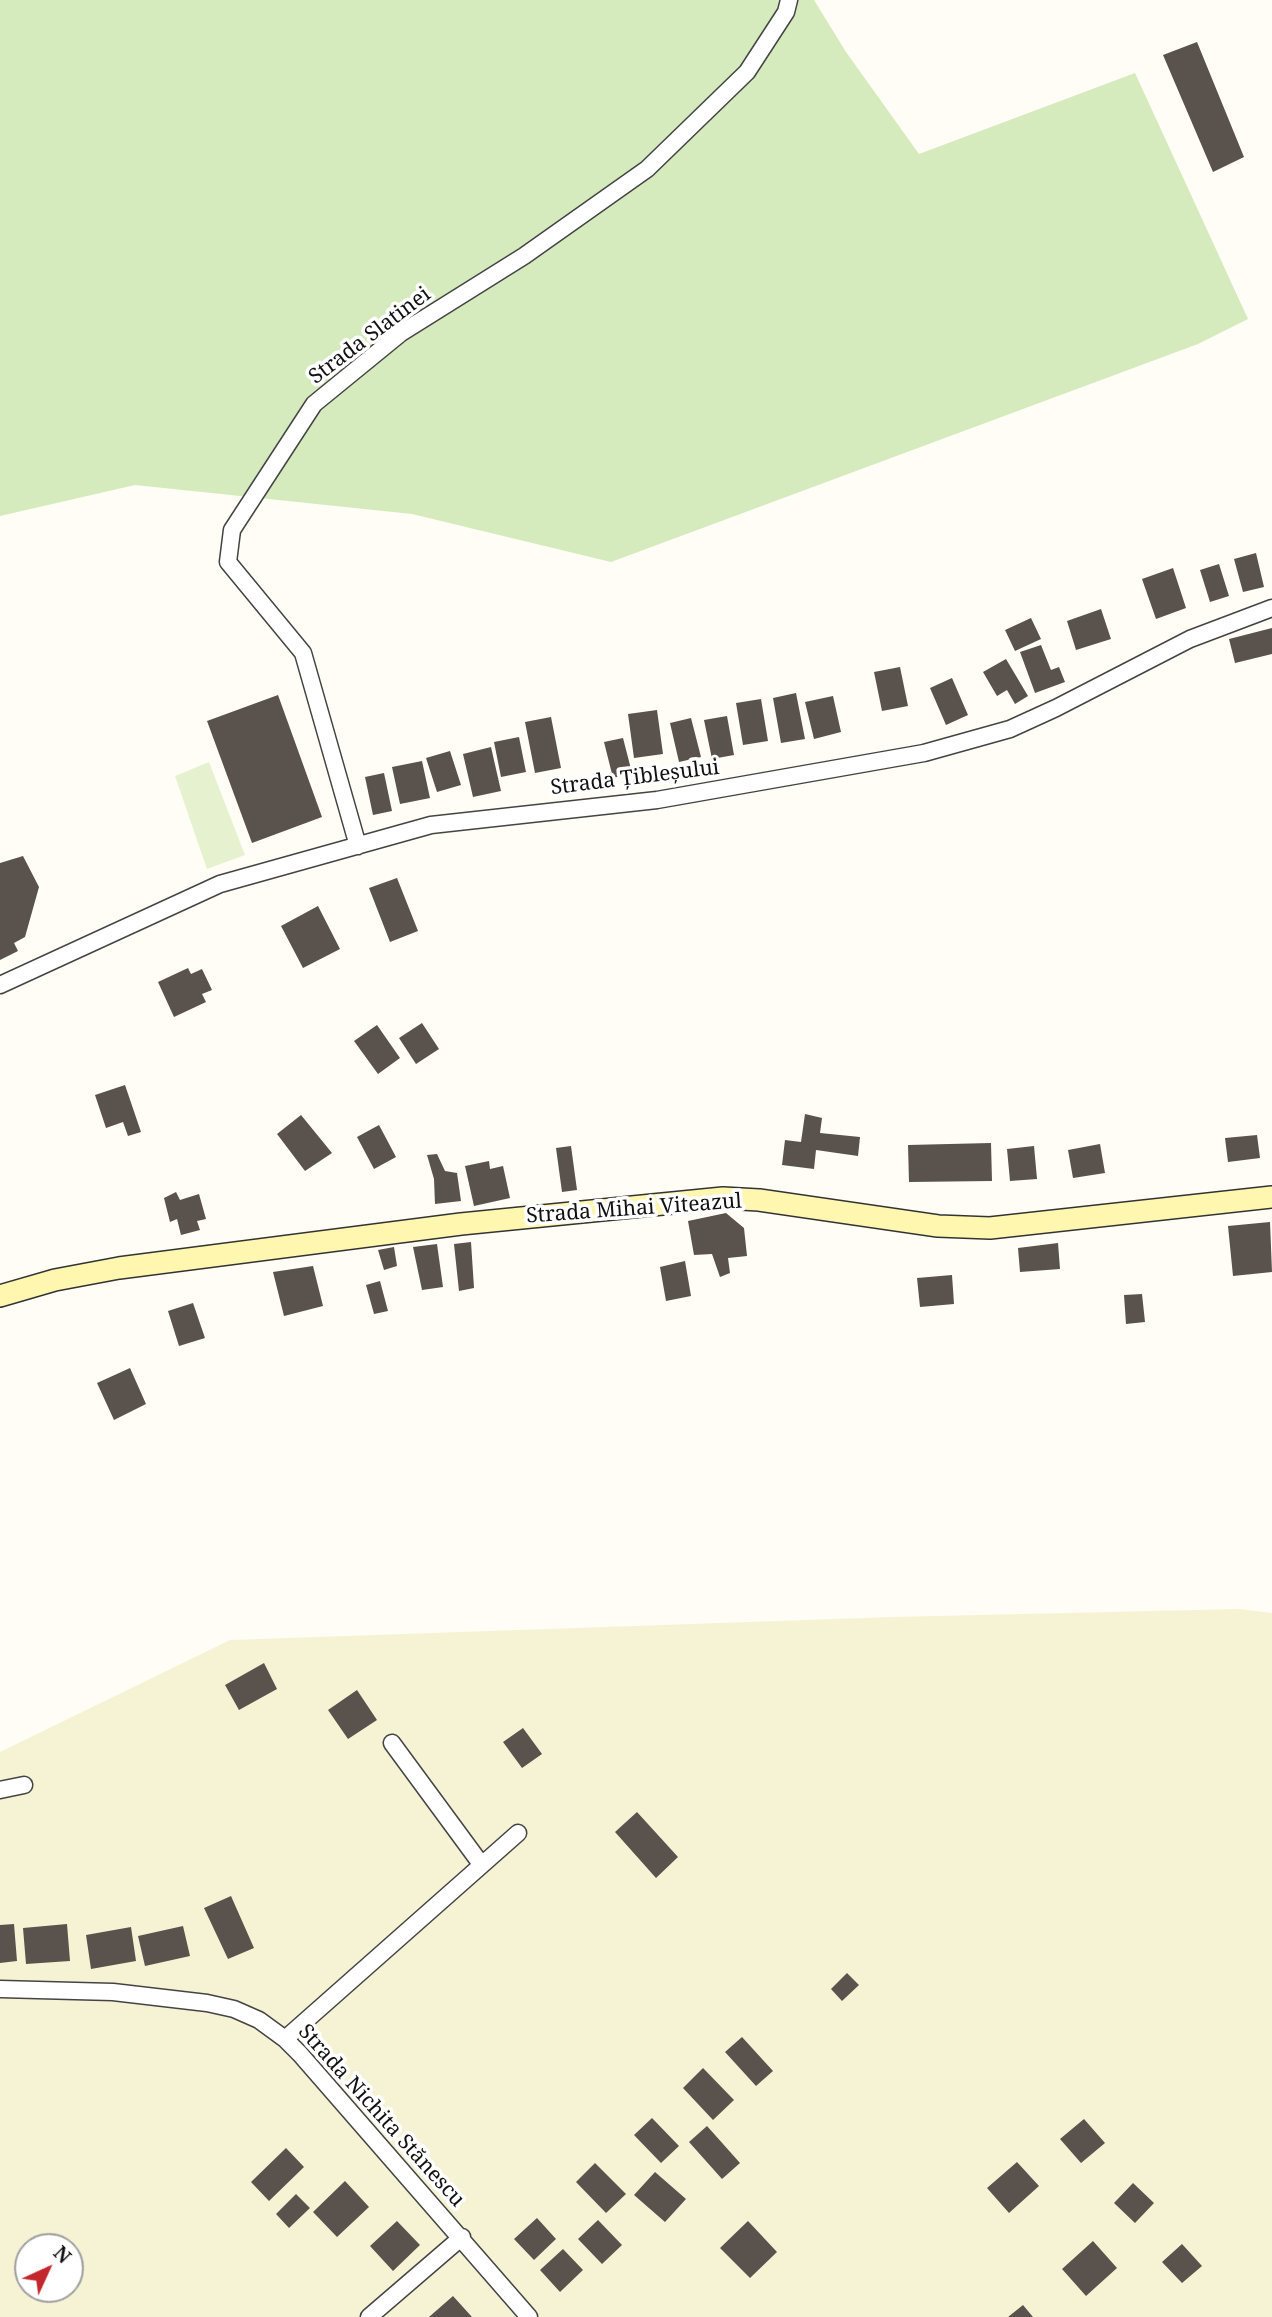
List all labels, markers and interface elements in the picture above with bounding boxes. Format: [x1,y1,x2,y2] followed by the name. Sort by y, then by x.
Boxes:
[304,282,436,390] street label: Strada Slatinei
[549,755,721,801] street label: Strada Țibleșului
[525,1189,743,1229] street label: Strada Mihai Viteazul
[292,2020,470,2212] street label: Strada Nichita Stănescu
[14,2233,84,2303] north arrow
[48,2240,77,2269] text: N

